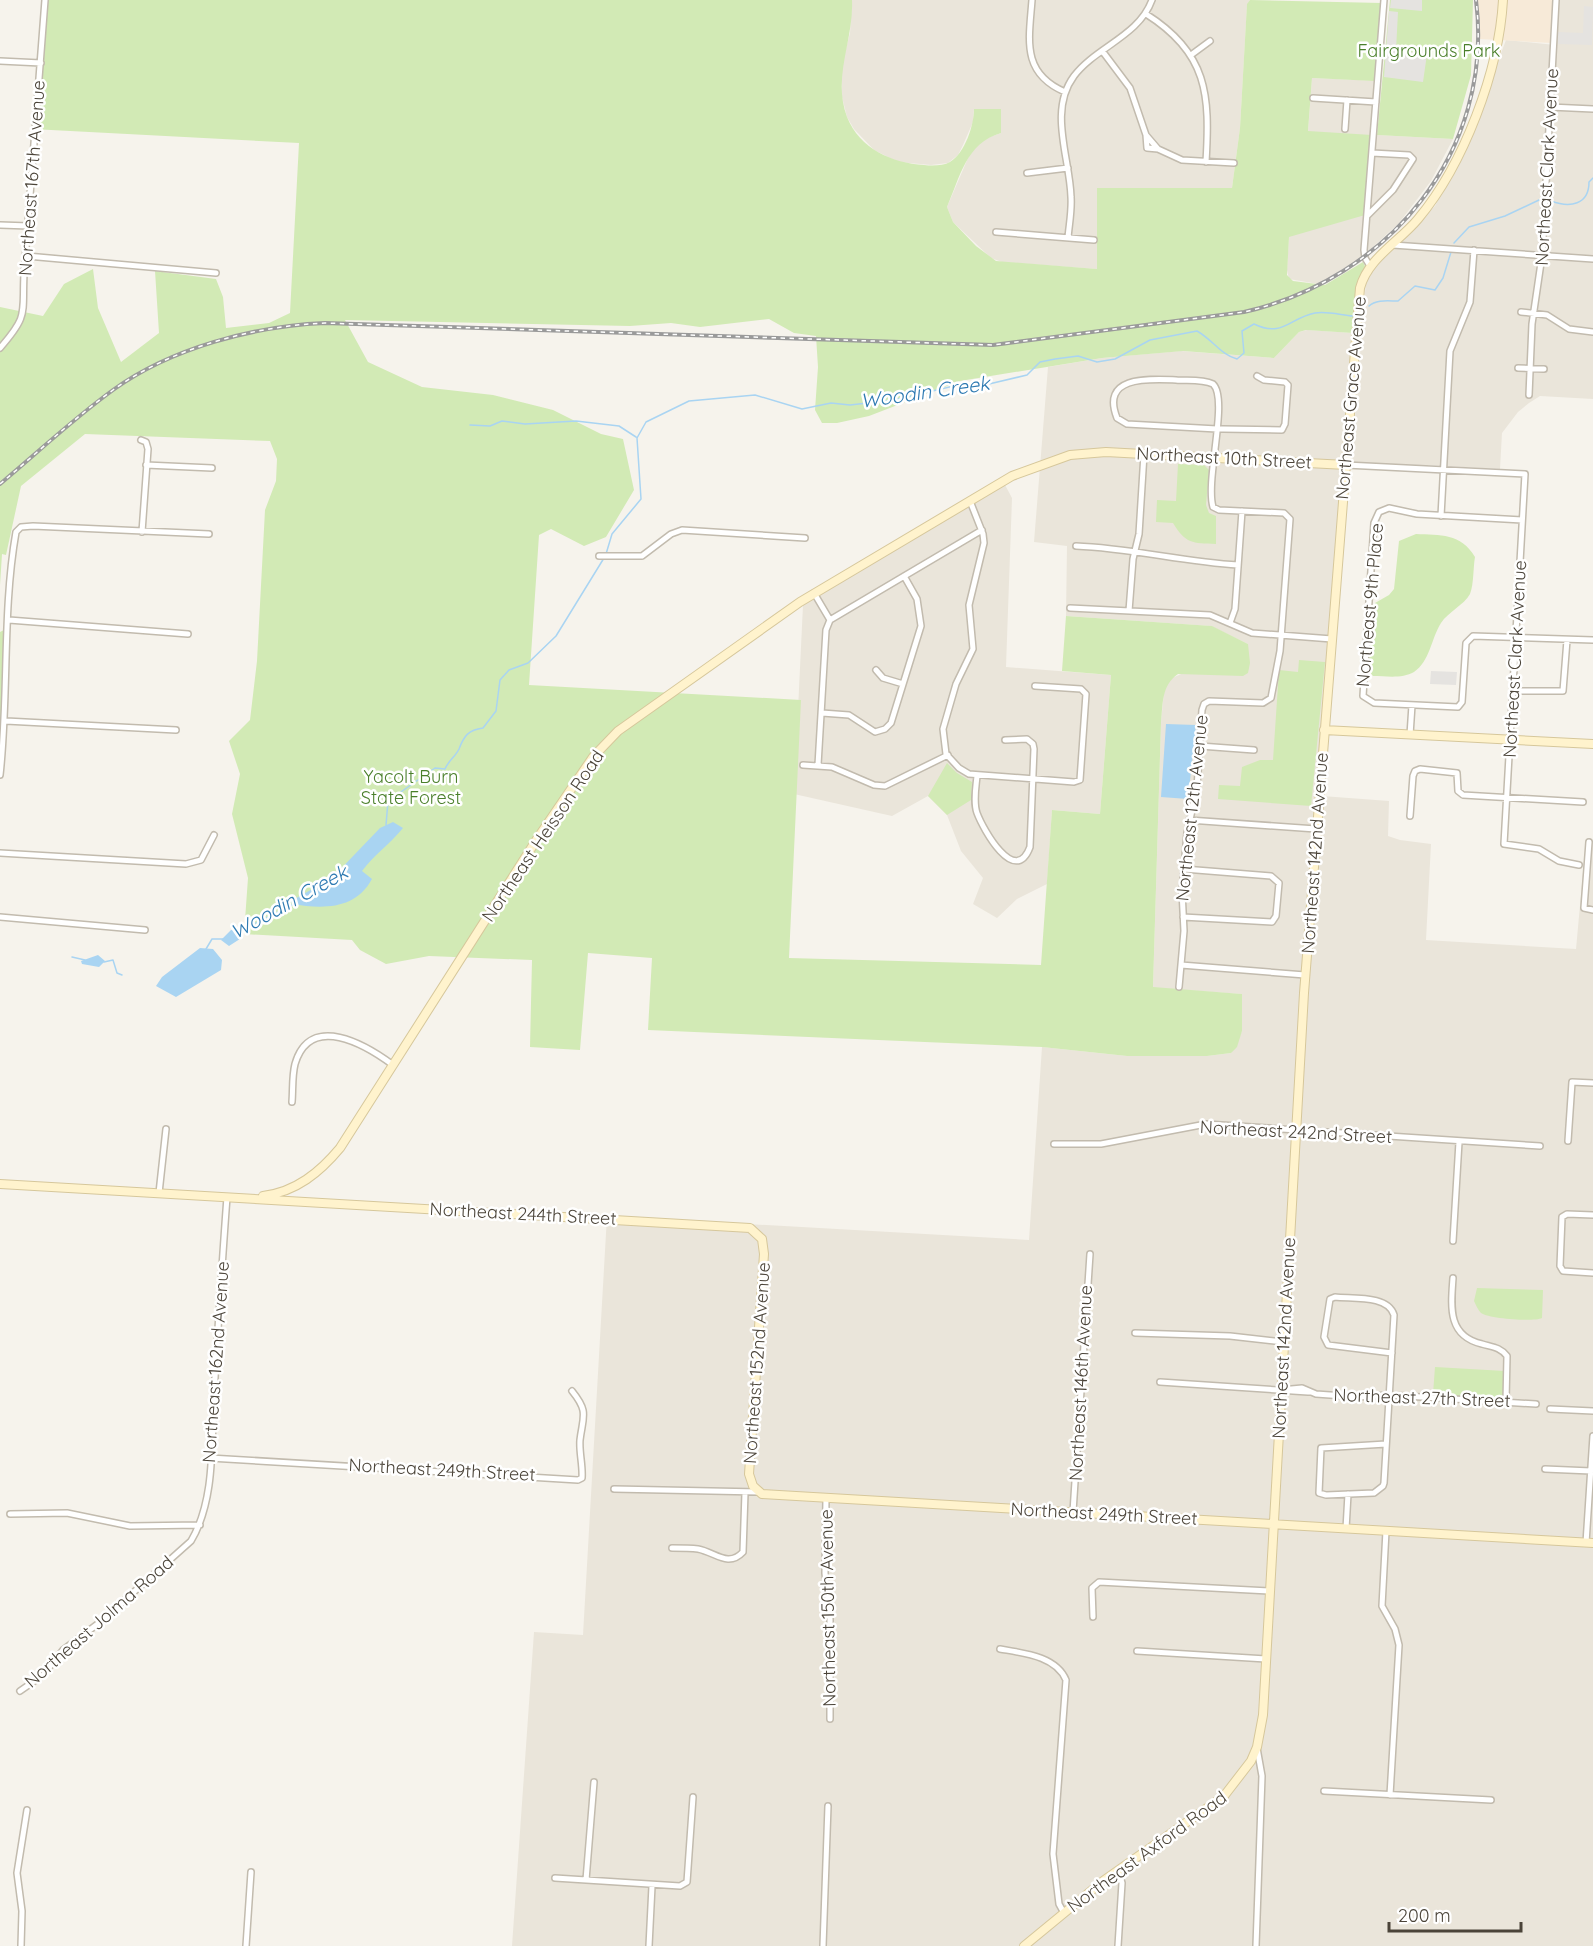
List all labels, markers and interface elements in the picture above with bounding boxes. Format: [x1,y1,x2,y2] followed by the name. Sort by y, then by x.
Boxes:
[1358,39,1500,62] park label: Fairgrounds Park
[1530,68,1563,266] street label: Northeast Clark Avenue
[13,79,50,277] street label: Northeast 167th Avenue
[1330,295,1371,501] street label: Northeast Grace Avenue
[859,370,993,413] water label: Woodin Creek
[1136,441,1312,474] street label: Northeast 10th Street
[1351,522,1388,688] street label: Northeast 9th Place
[1498,560,1531,758] street label: Northeast Clark Avenue
[1170,714,1213,902] street label: Northeast 12th Avenue
[476,745,609,926] street label: Northeast Heisson Road
[1296,752,1333,954] street label: Northeast 142nd Avenue
[361,765,461,809] park label: Yacolt Burn State Forest
[226,858,354,944] water label: Woodin Creek
[1199,1115,1393,1148] street label: Northeast 242nd Street
[429,1197,617,1230] street label: Northeast 244th Street
[1267,1237,1300,1439] street label: Northeast 142nd Avenue
[197,1260,234,1463] street label: Northeast 162nd Avenue
[738,1261,775,1465] street label: Northeast 152nd Avenue
[1064,1284,1097,1482] street label: Northeast 146th Avenue
[1333,1383,1511,1412] street label: Northeast 27th Street
[348,1453,536,1486] street label: Northeast 249th Street
[1010,1497,1198,1530] street label: Northeast 249th Street
[814,1509,841,1707] street label: Northeast 150th Avenue
[19,1551,178,1693] street label: Northeast Jolma Road
[1062,1786,1231,1917] street label: Northeast Axford Road
[1389,1895,1521,1933] scale bar
[1398,1904,1451,1927] text: 200 m

